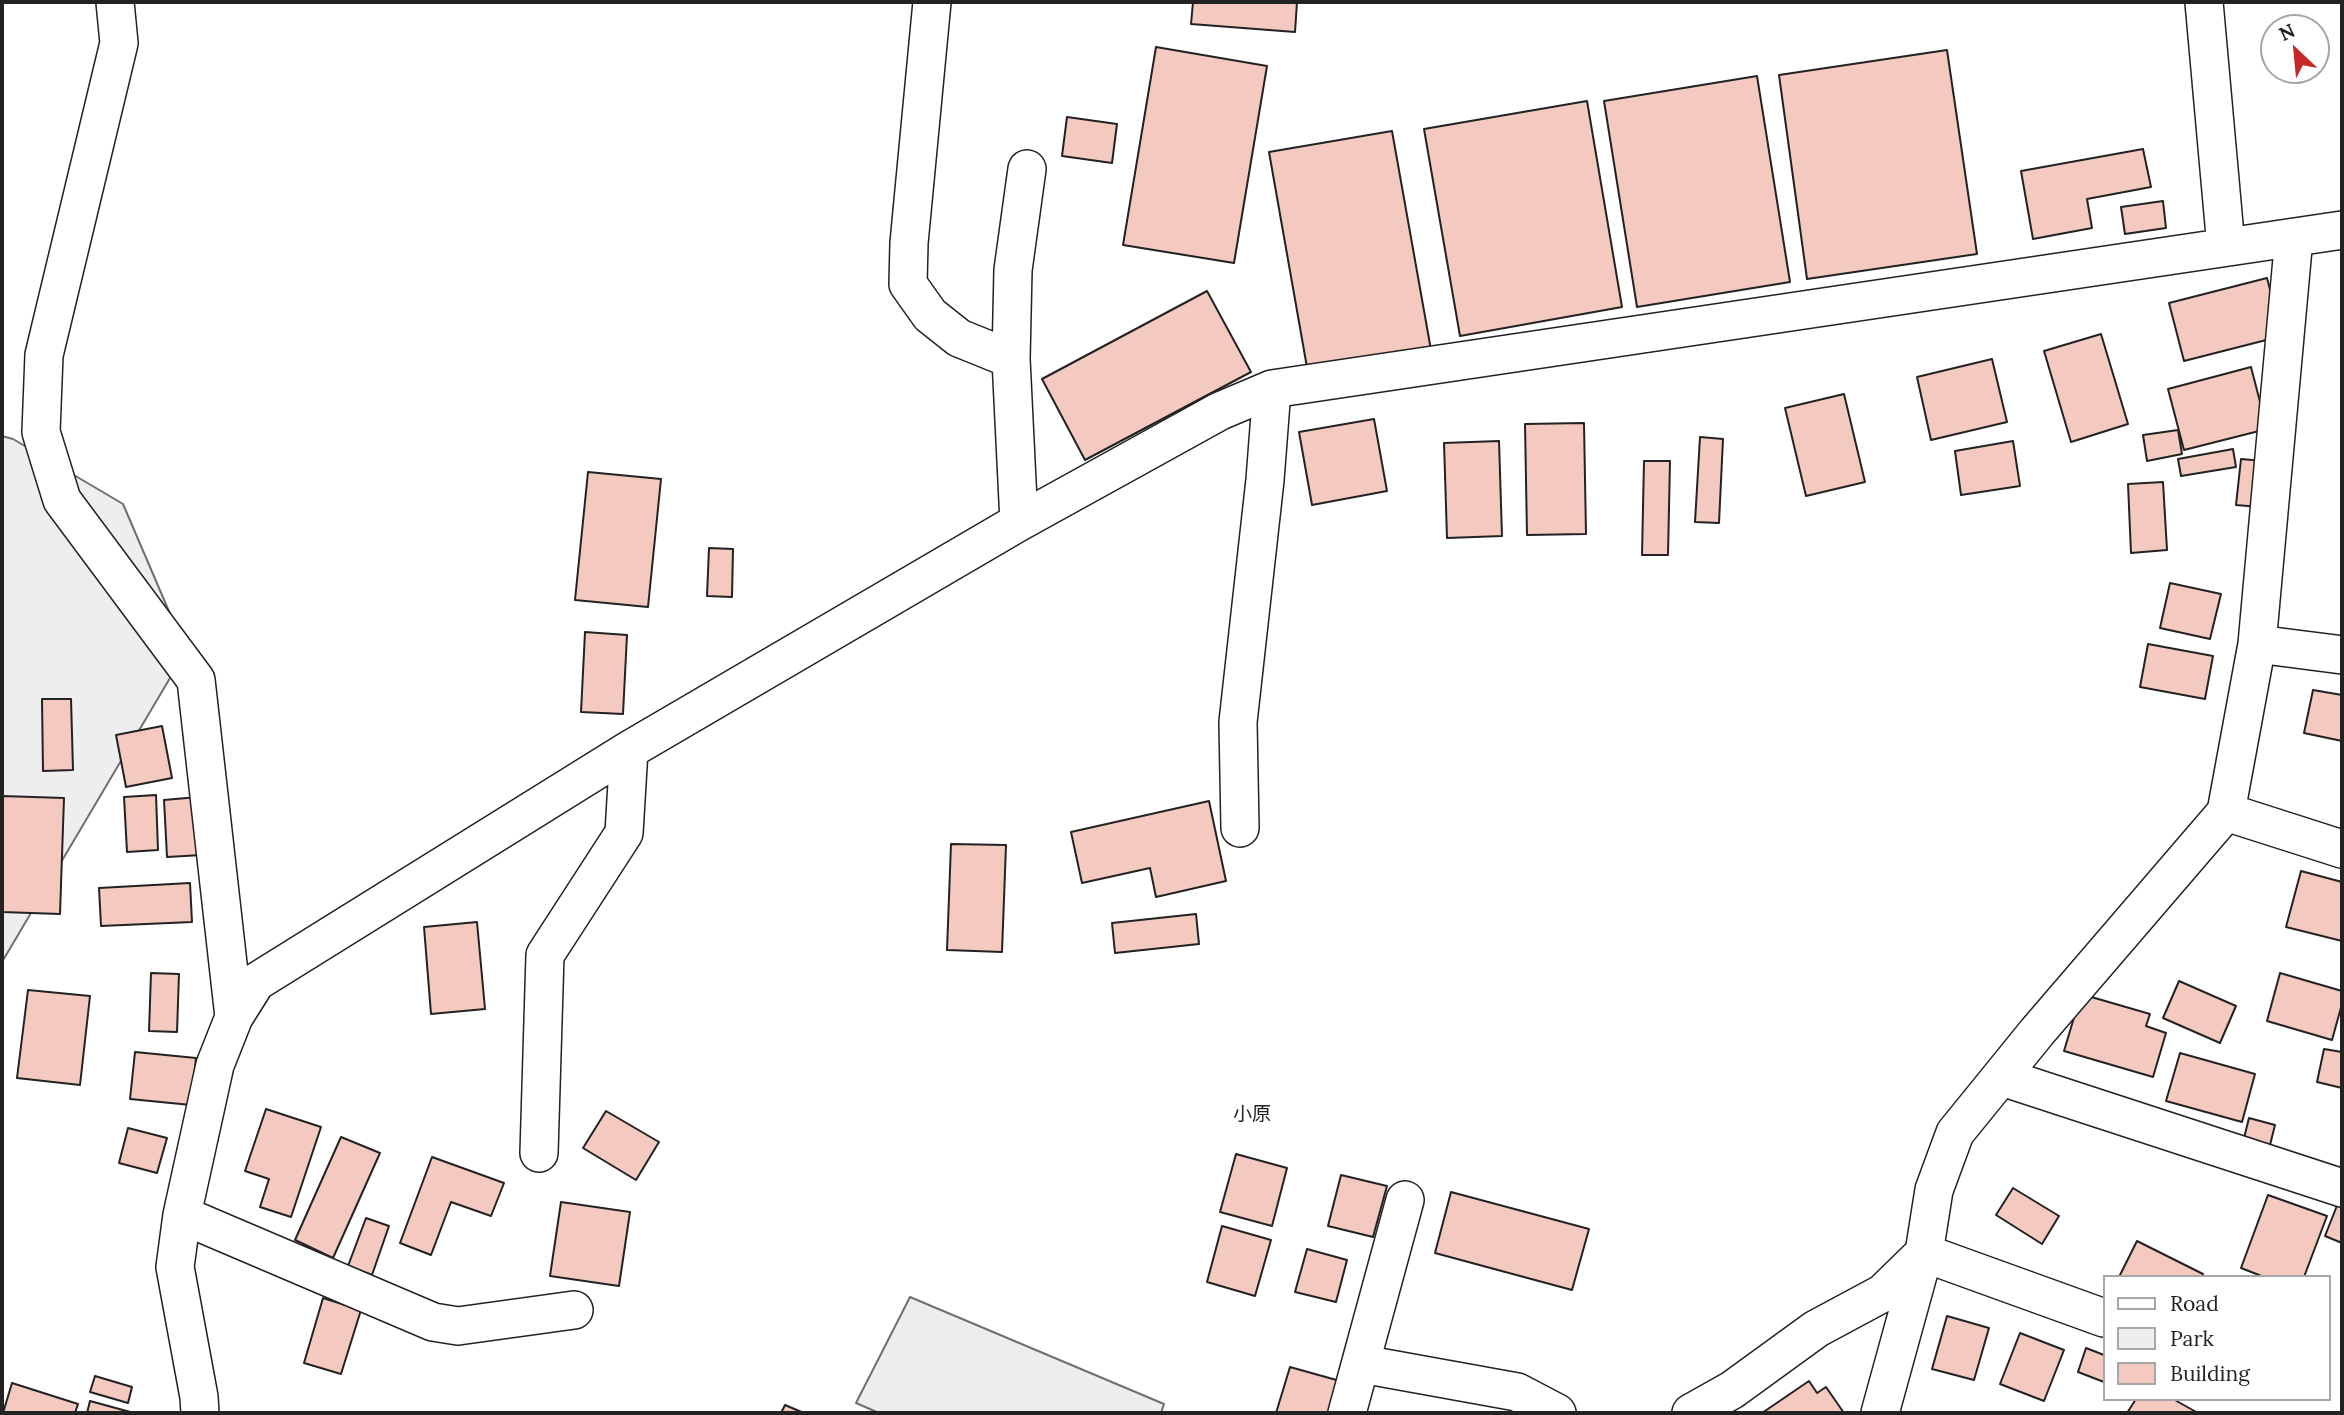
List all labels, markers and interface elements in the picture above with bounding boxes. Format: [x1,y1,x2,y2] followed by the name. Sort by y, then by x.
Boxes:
[2260,14,2330,84] north arrow
[2275,18,2299,46] text: N
[1233,1104,1271,1126] district label: 小原
[2102,1275,2330,1401] legend
[2170,1290,2219,1317] text: Road
[2170,1325,2214,1352] text: Park
[2170,1360,2250,1387] text: Building

